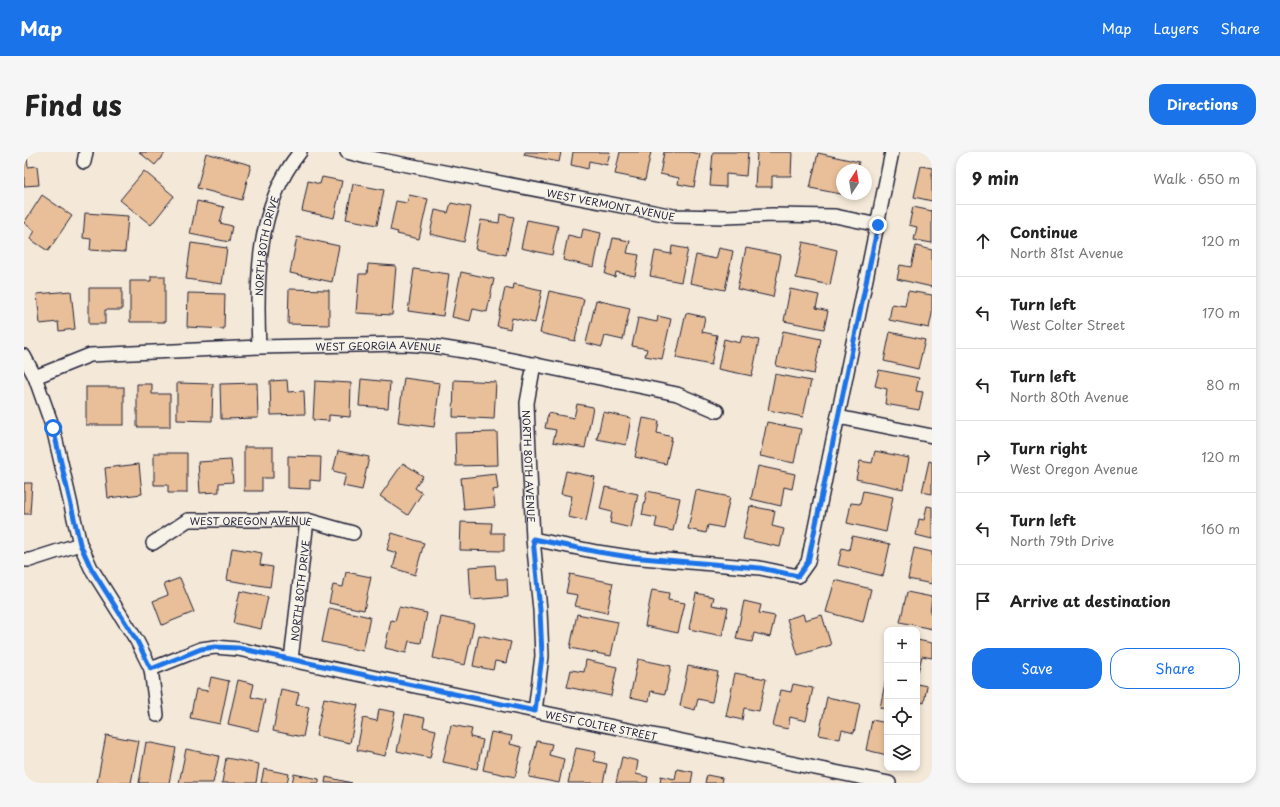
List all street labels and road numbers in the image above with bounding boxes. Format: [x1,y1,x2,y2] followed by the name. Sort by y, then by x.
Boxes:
[546,184,676,224] street label: WEST VERMONT AVENUE
[250,194,282,296] street label: NORTH 80TH DRIVE
[315,336,443,355] street label: WEST GEORGIA AVENUE
[520,410,540,523] street label: NORTH 80TH AVENUE
[190,513,314,529] street label: WEST OREGON AVENUE
[286,539,312,642] street label: NORTH 80TH DRIVE
[544,706,659,743] street label: WEST COLTER STREET

